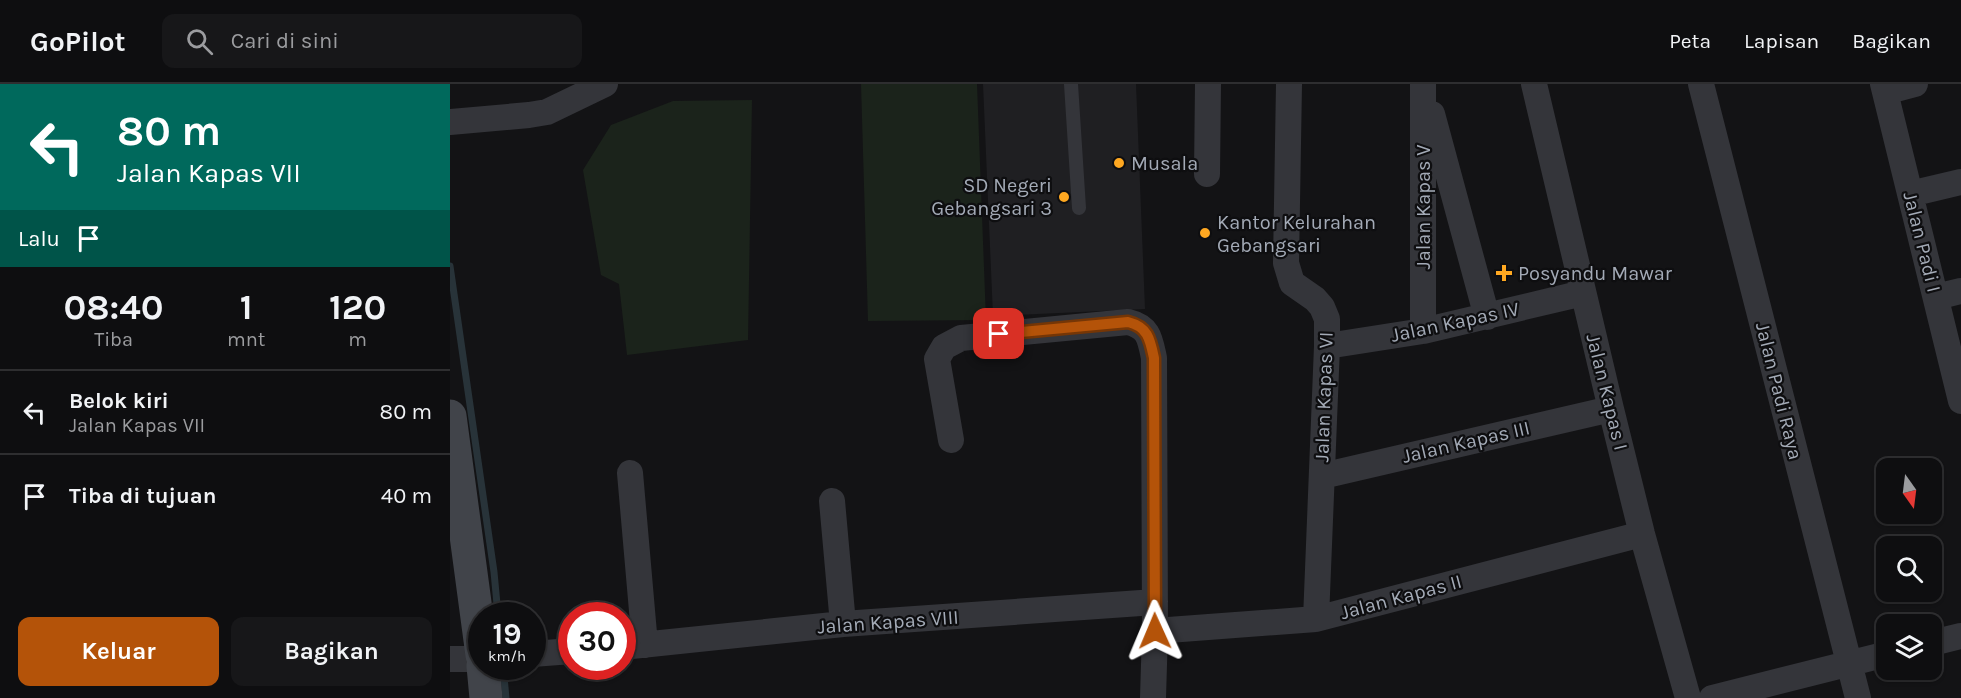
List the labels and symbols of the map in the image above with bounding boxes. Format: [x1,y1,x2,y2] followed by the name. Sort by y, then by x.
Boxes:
[1412,145,1435,269] street label: Jalan Kapas V
[1131,152,1198,175] place label: Musala
[1112,156,1126,170] marker: Musala
[931,174,1052,220] place label: SD Negeri Gebangsari 3
[1898,189,1946,295] street label: Jalan Padi I
[1057,190,1071,204] marker: SD Negeri Gebangsari 3
[1217,211,1376,257] place label: Kantor Kelurahan Gebangsari
[1198,226,1212,240] marker: Kantor Kelurahan Gebangsari
[1518,262,1673,285] place label: Posyandu Mawar
[1495,264,1513,282] marker: Posyandu Mawar
[1389,297,1521,347] street label: Jalan Kapas IV
[973,308,1024,359] pin
[1751,320,1807,462] street label: Jalan Padi Raya
[1310,331,1338,463] street label: Jalan Kapas VI
[1581,331,1633,453] street label: Jalan Kapas I
[1400,416,1532,468] street label: Jalan Kapas III
[1876,458,1942,524] north arrow
[1338,570,1464,624] street label: Jalan Kapas II
[1123,599,1187,663] position arrow
[558,602,636,680] speed limit sign: 30
[817,606,959,638] street label: Jalan Kapas VIII

